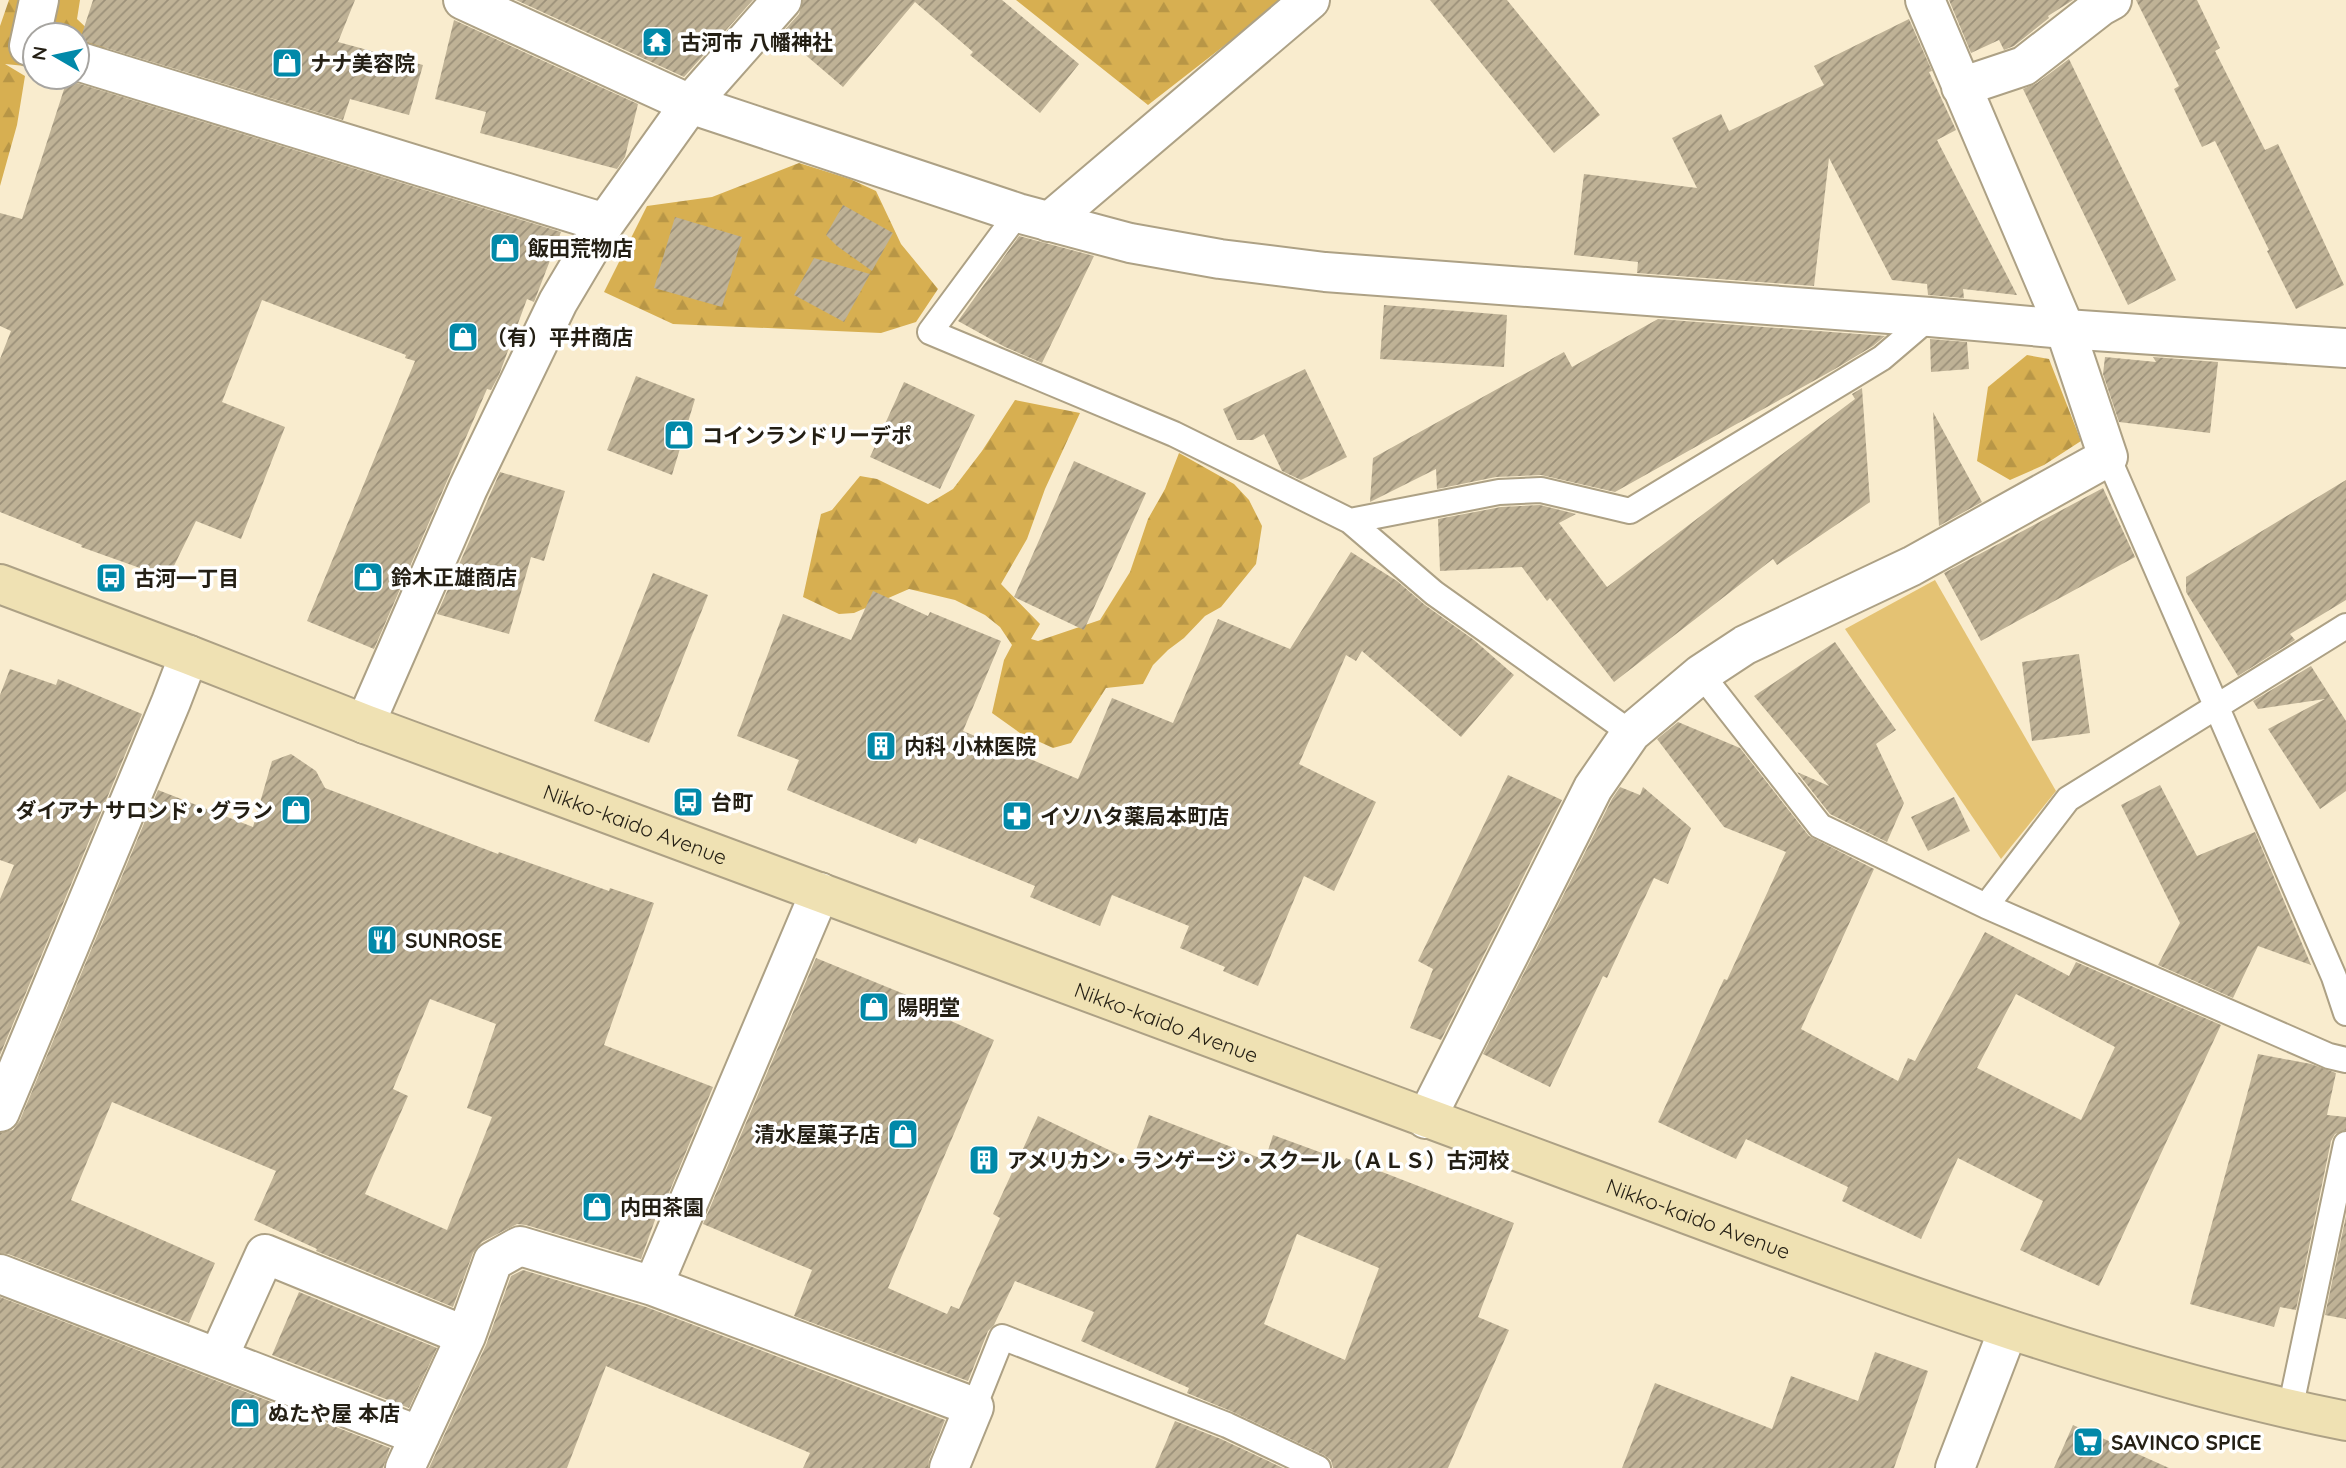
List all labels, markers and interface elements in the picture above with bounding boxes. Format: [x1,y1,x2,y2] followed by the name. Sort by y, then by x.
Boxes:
[21,21,91,91] north arrow
[640,25,674,59] temple icon: 古河市 八幡神社
[680,29,833,55] place label: 古河市 八幡神社
[26,45,52,62] text: N
[270,46,304,80] shop icon: ナナ美容院
[310,50,415,76] place label: ナナ美容院
[488,231,522,265] shop icon: 飯田荒物店
[527,235,633,261] place label: 飯田荒物店
[446,320,480,354] shop icon: （有）平井商店
[486,324,633,350] place label: （有）平井商店
[662,418,696,452] shop icon: コインランドリーデポ
[702,422,912,448] place label: コインランドリーデポ
[351,560,385,594] shop icon: 鈴木正雄商店
[94,561,128,595] bus stop icon: 古河一丁目
[391,564,517,590] place label: 鈴木正雄商店
[134,565,239,591] place label: 古河一丁目
[864,729,898,763] building icon: 内科 小林医院
[904,733,1036,759] place label: 内科 小林医院
[540,778,731,870] street label: Nikko-kaido Avenue
[671,785,705,819] bus stop icon: 台町
[711,789,753,815] place label: 台町
[279,793,313,827] shop icon: ダイアナ サロンド・グラン
[16,797,273,823] place label: ダイアナ サロンド・グラン
[1000,799,1034,833] pharmacy icon: イソハタ薬局本町店
[1040,803,1229,829] place label: イソハタ薬局本町店
[365,923,399,957] restaurant icon: SUNROSE
[405,927,502,953] place label: SUNROSE
[1071,976,1262,1068] street label: Nikko-kaido Avenue
[857,990,891,1024] shop icon: 陽明堂
[897,994,960,1020] place label: 陽明堂
[886,1117,920,1151] shop icon: 清水屋菓子店
[754,1121,880,1147] place label: 清水屋菓子店
[967,1143,1001,1177] building icon: アメリカン・ランゲージ・スクール（ＡＬＳ）古河校
[1007,1147,1510,1173] place label: アメリカン・ランゲージ・スクール（ＡＬＳ）古河校
[1603,1172,1794,1264] street label: Nikko-kaido Avenue
[580,1190,614,1224] shop icon: 内田茶園
[620,1194,704,1220] place label: 内田茶園
[228,1396,262,1430] shop icon: ぬたや屋 本店
[268,1400,400,1426] place label: ぬたや屋 本店
[2071,1425,2105,1459] supermarket icon: SAVINCO SPICE
[2111,1429,2262,1455] place label: SAVINCO SPICE

